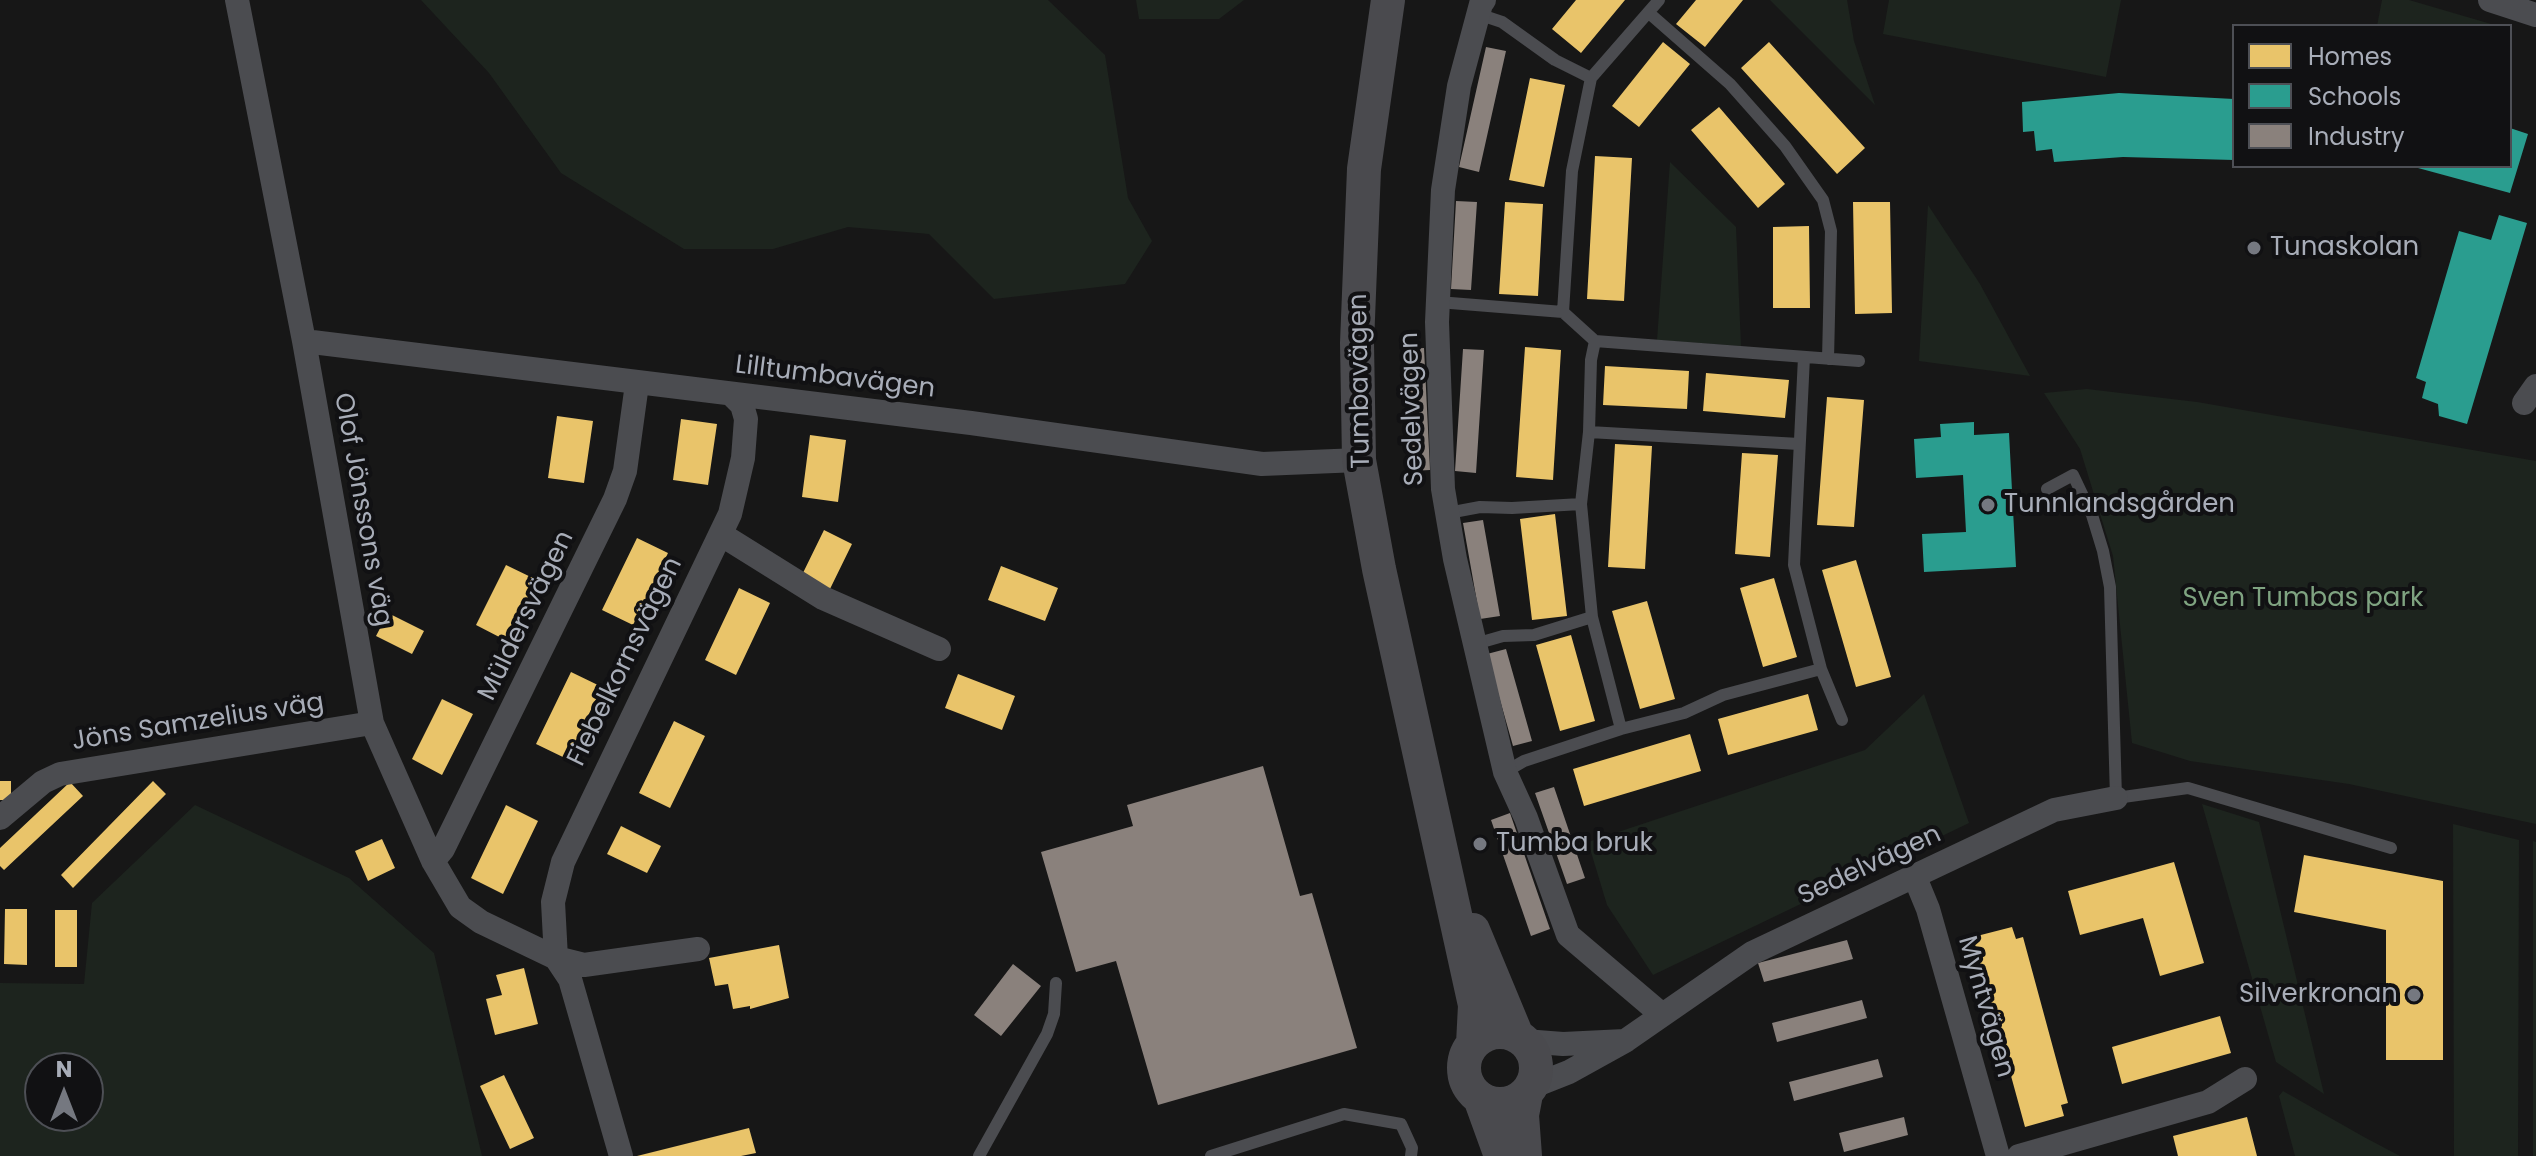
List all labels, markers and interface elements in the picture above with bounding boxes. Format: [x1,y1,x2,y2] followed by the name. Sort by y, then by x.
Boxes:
[2232,24,2512,168] legend
[2308,40,2392,73] text: Homes
[2308,80,2401,113] text: Schools
[2308,120,2405,153] text: Industry
[2270,232,2419,264] place label: Tunaskolan
[2245,239,2263,257] marker: Tunaskolan
[1344,293,1378,469] street label: Tumbavägen
[1395,332,1431,486] street label: Sedelvägen
[733,350,937,406] street label: Lilltumbavägen
[326,391,398,629] street label: Olof Jönssons väg
[2004,489,2235,521] place label: Tunnlandsgården
[1979,496,1997,514] marker: Tunnlandsgården
[472,526,582,706] street label: Müldersvägen
[562,553,690,771] street label: Fiebelkornsvägen
[2183,583,2423,615] park label: Sven Tumbas park
[70,688,326,758] street label: Jöns Samzelius väg
[1794,819,1946,913] street label: Sedelvägen
[1496,828,1653,860] place label: Tumba bruk
[1471,835,1489,853] marker: Tumba bruk
[1950,933,2020,1081] street label: Myntvägen
[2239,979,2398,1011] place label: Silverkronan
[2405,986,2423,1004] marker: Silverkronan
[24,1052,104,1132] north arrow
[56,1054,72,1085] text: N

